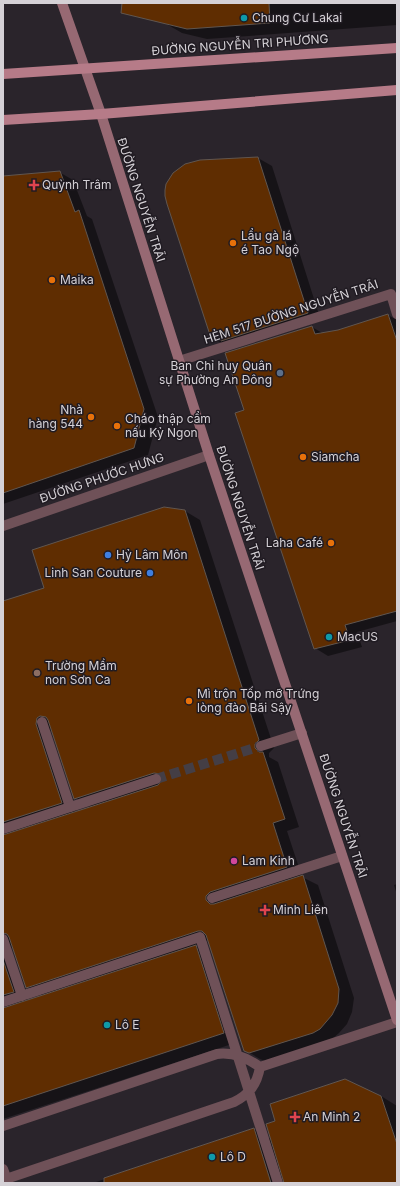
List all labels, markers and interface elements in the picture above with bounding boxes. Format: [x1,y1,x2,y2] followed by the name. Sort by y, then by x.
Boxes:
[252,10,342,25] place label: Chung Cư Lakai
[239,13,249,23] marker: Chung Cư Lakai
[151,29,329,58] street label: ĐƯỜNG NGUYỄN TRI PHƯƠNG
[114,135,171,264] street label: ĐƯỜNG NGUYỄN TRÃI
[42,177,111,192] place label: Quỳnh Trâm
[29,180,39,190] marker: Quỳnh Trâm
[241,228,299,257] place label: Lẩu gà lá é Tao Ngộ
[228,238,238,248] marker: Lẩu gà lá é Tao Ngộ
[60,272,94,287] place label: Maika
[201,274,380,347] street label: HẺM 517 ĐƯỜNG NGUYỄN TRÃI
[47,275,57,285] marker: Maika
[159,358,272,387] place label: Ban Chỉ huy Quân sự Phường An Đông
[275,368,285,378] marker: Ban Chỉ huy Quân sự Phường An Đông
[29,402,83,431] place label: Nhà hàng 544
[125,411,211,440] place label: Cháo thập cẩm nấu Kỷ Ngon
[86,412,96,422] marker: Nhà hàng 544
[112,421,122,431] marker: Cháo thập cẩm nấu Kỷ Ngon
[213,443,270,572] street label: ĐƯỜNG NGUYỄN TRÃI
[38,449,166,506] street label: ĐƯỜNG PHƯỚC HƯNG
[311,449,360,464] place label: Siamcha
[298,452,308,462] marker: Siamcha
[266,535,323,550] place label: Laha Café
[326,538,336,548] marker: Laha Café
[116,547,188,562] place label: Hỷ Lâm Môn
[103,550,113,560] marker: Hỷ Lâm Môn
[44,565,142,580] place label: Linh San Couture
[145,568,155,578] marker: Linh San Couture
[337,629,378,644] place label: MacUS
[324,632,334,642] marker: MacUS
[45,658,117,687] place label: Trường Mầm non Sơn Ca
[32,668,42,678] marker: Trường Mầm non Sơn Ca
[197,686,319,715] place label: Mì trộn Tốp mỡ Trứng lòng đào Bãi Sậy
[184,696,194,706] marker: Mì trộn Tốp mỡ Trứng lòng đào Bãi Sậy
[316,751,373,880] street label: ĐƯỜNG NGUYỄN TRÃI
[242,853,295,868] place label: Lam Kinh
[229,856,239,866] marker: Lam Kinh
[273,902,328,917] place label: Minh Liên
[260,905,270,915] marker: Minh Liên
[115,1017,140,1032] place label: Lô E
[102,1020,112,1030] marker: Lô E
[303,1109,360,1124] place label: An Minh 2
[290,1112,300,1122] marker: An Minh 2
[220,1149,246,1164] place label: Lô D
[207,1152,217,1162] marker: Lô D

